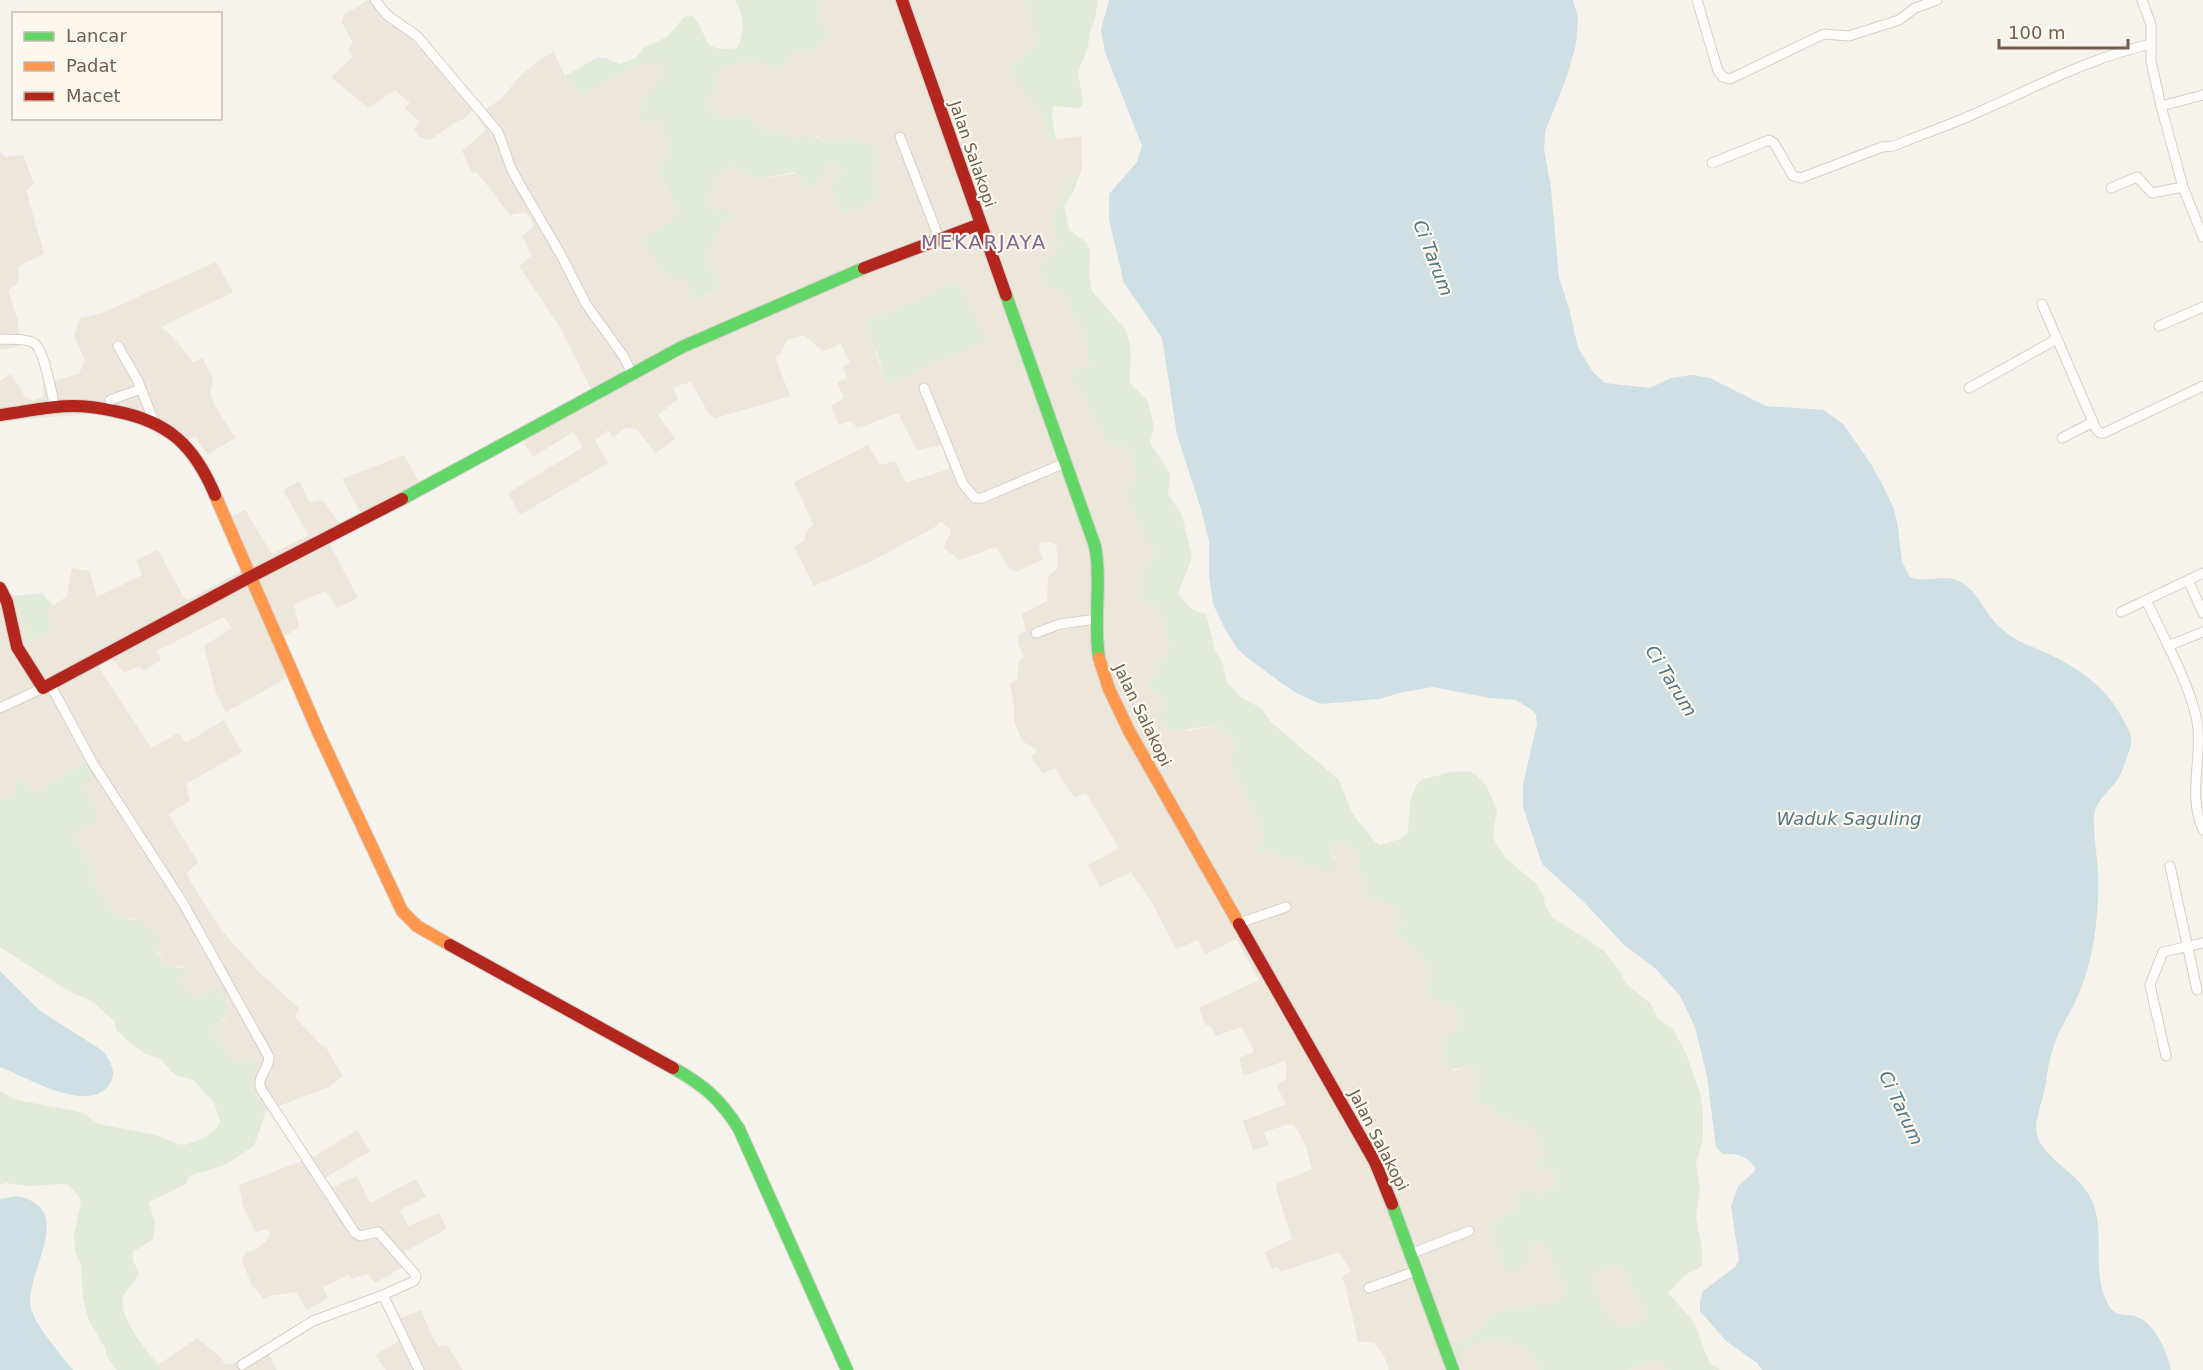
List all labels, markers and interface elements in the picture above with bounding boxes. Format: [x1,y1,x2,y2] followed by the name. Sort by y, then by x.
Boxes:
[12,12,222,120] legend
[1999,12,2128,50] scale bar
[2008,22,2066,43] text: 100 m
[66,25,127,46] text: Lancar
[66,55,117,76] text: Padat
[66,85,121,106] text: Macet
[945,98,1000,210] street label: Jalan Salakopi
[1409,217,1458,299] water label: Ci Tarum
[921,230,1047,254] district label: MEKARJAYA
[1641,641,1701,720] water label: Ci Tarum
[1109,660,1175,769] street label: Jalan Salakopi
[1777,808,1921,829] water label: Waduk Saguling
[1875,1067,1928,1148] water label: Ci Tarum
[1344,1085,1412,1194] street label: Jalan Salakopi

